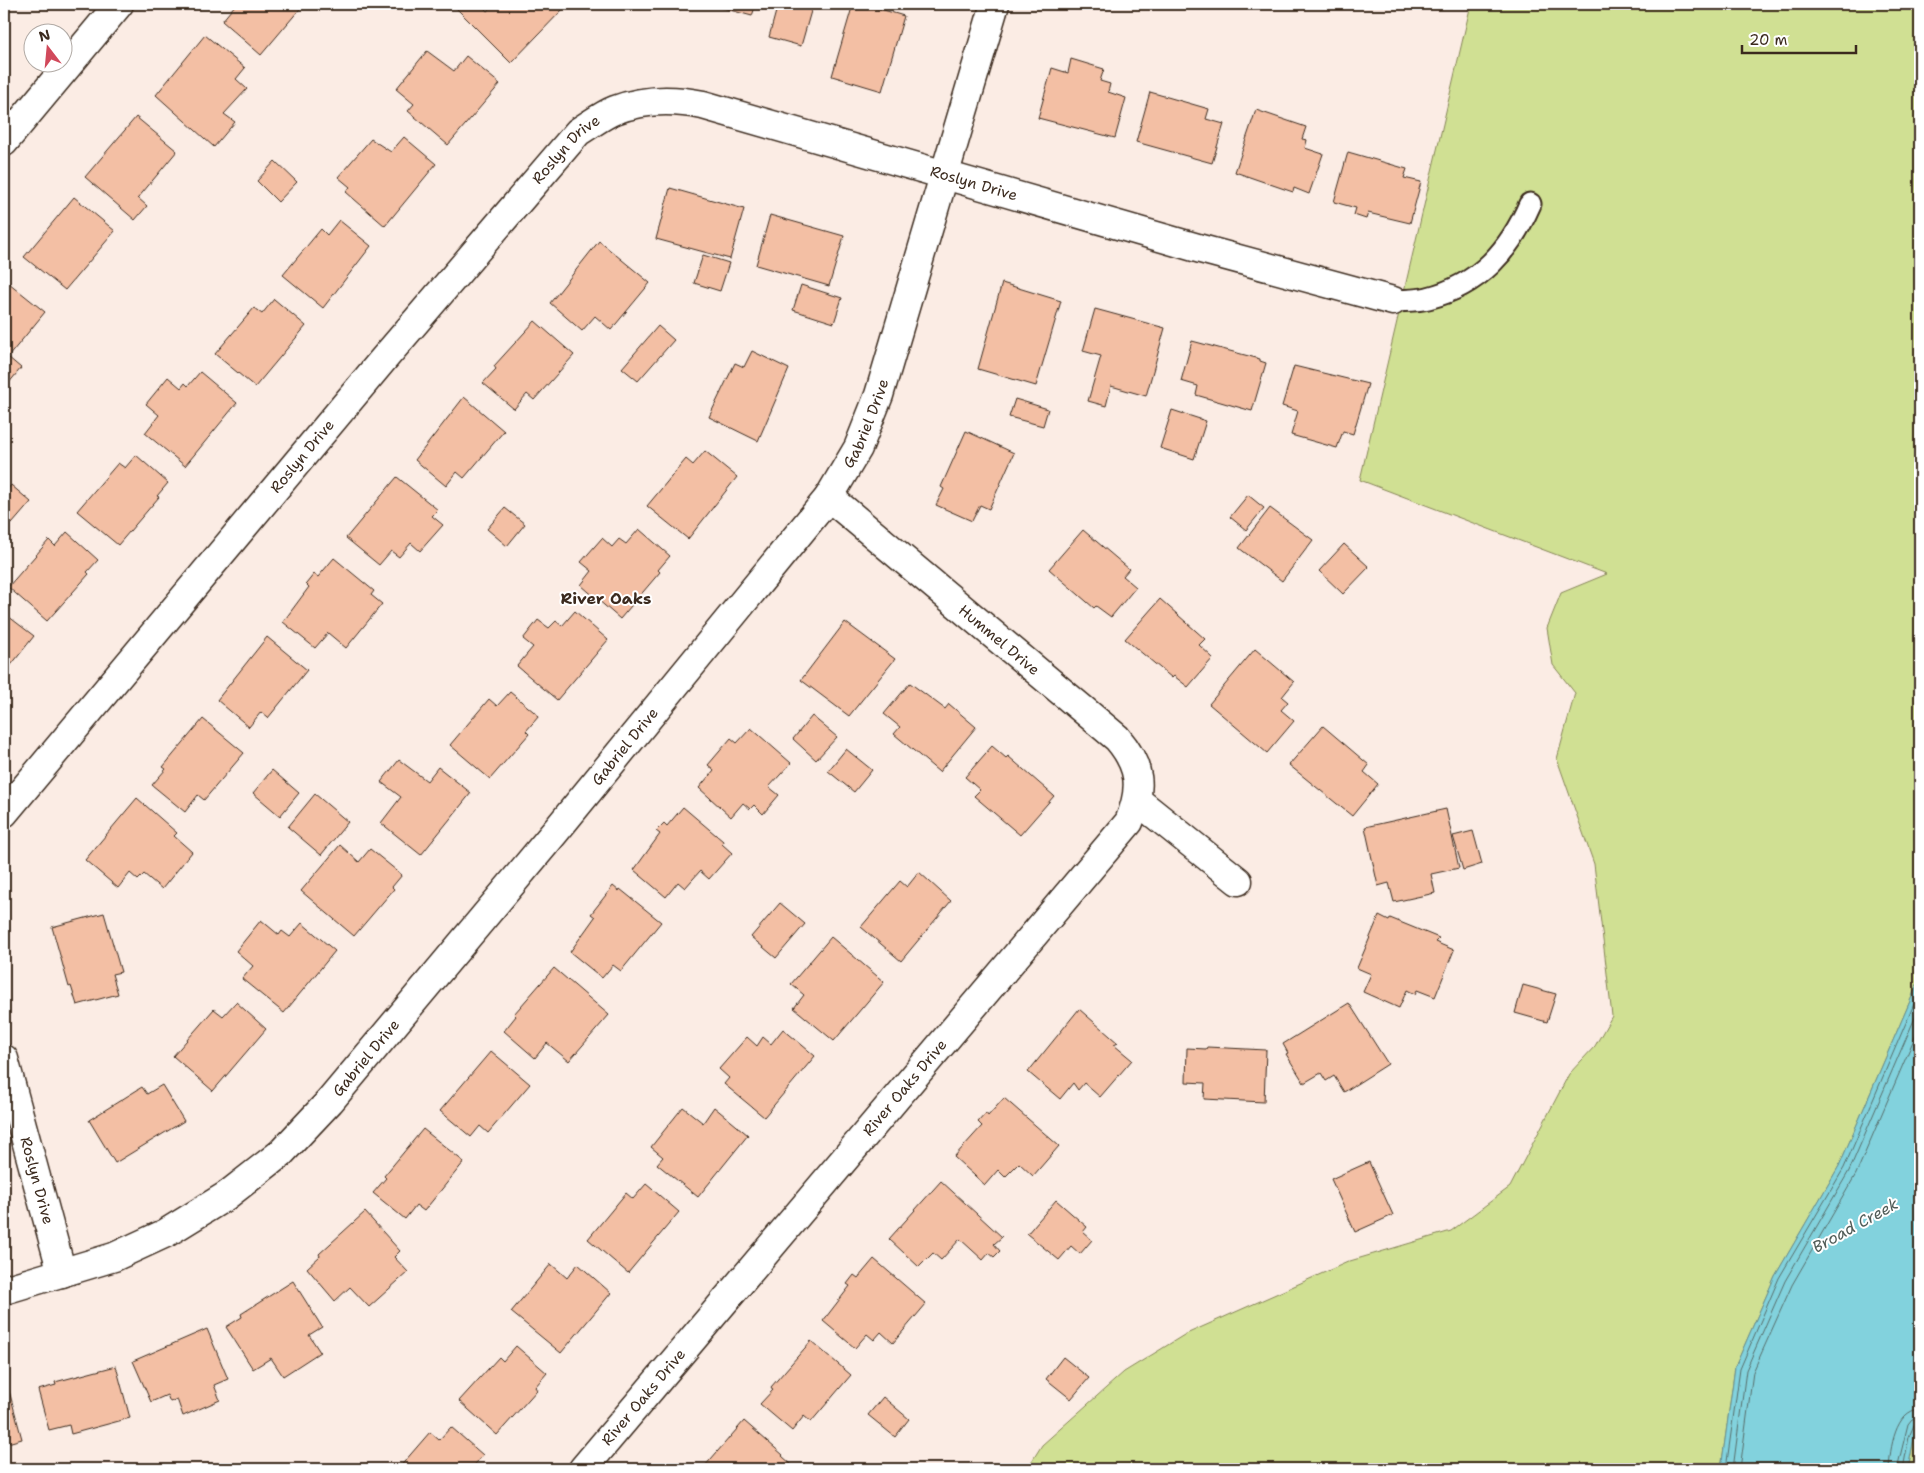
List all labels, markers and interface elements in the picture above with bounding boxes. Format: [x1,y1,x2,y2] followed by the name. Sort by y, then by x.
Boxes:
[22,22,72,72] north arrow
[1742,22,1855,54] scale bar
[37,25,52,46] text: N
[1749,30,1788,50] text: 20 m
[528,110,604,188] street label: Roslyn Drive
[928,161,1020,205] street label: Roslyn Drive
[838,377,893,472] street label: Gabriel Drive
[266,415,339,497] street label: Roslyn Drive
[561,588,651,609] district label: River Oaks
[954,600,1044,680] street label: Hummel Drive
[587,703,663,790] street label: Gabriel Drive
[328,1015,404,1101] street label: Gabriel Drive
[858,1035,951,1140] street label: River Oaks Drive
[16,1135,58,1227] street label: Roslyn Drive
[1808,1193,1902,1258] water label: Broad Creek
[597,1345,690,1450] street label: River Oaks Drive

